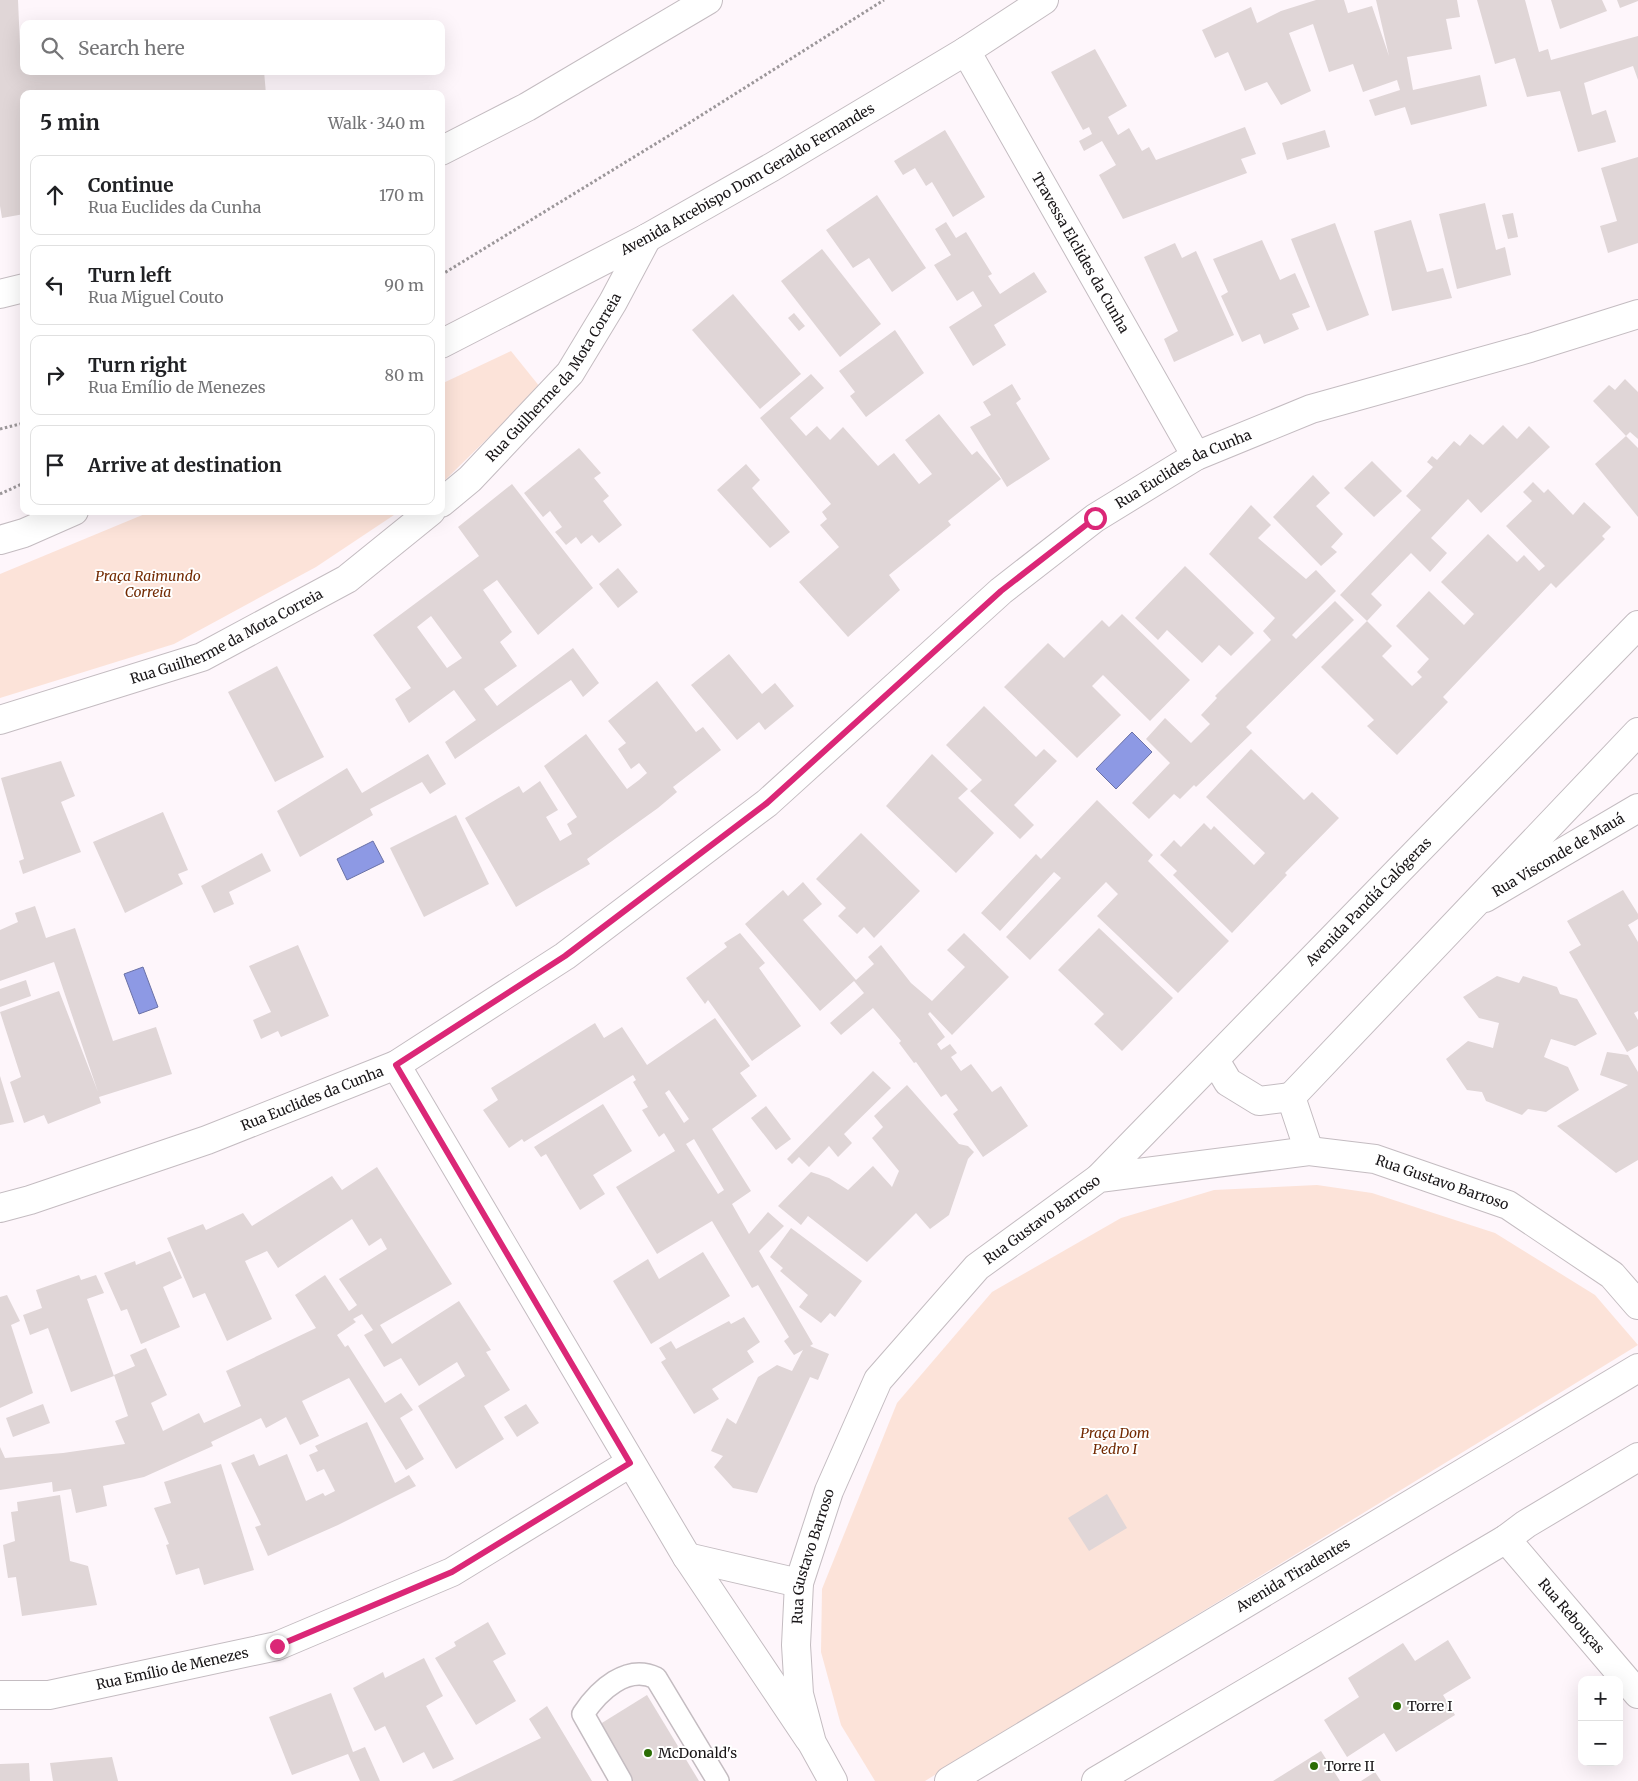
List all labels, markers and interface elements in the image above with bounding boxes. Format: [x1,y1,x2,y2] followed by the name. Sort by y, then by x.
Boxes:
[20,20,445,75] search box
[38,34,66,62] icon: search
[78,36,185,60] text: Search here
[616,99,878,260] street label: Avenida Arcebispo Dom Geraldo Fernandes
[40,109,100,136] text: 5 min
[328,113,425,133] text: Walk · 340 m
[1028,169,1134,337] street label: Travessa Elclides da Cunha
[88,173,174,197] text: Continue
[41,181,69,209] icon: ahead
[379,185,424,205] text: 170 m
[88,197,261,217] text: Rua Euclides da Cunha
[88,263,172,287] text: Turn left
[41,271,69,299] icon: left
[384,275,424,295] text: 90 m
[88,287,224,307] text: Rua Miguel Couto
[482,289,625,466] street label: Rua Guilherme da Mota Correia
[88,353,187,377] text: Turn right
[41,361,69,389] icon: right
[385,365,424,385] text: 80 m
[88,377,266,397] text: Rua Emílio de Menezes
[1112,425,1254,512] street label: Rua Euclides da Cunha
[41,451,69,479] icon: arrive
[88,453,282,477] text: Arrive at destination
[1084,507,1107,530] route start
[95,567,201,601] park label: Praça Raimundo Correia
[128,585,326,688] street label: Rua Guilherme da Mota Correia
[1489,809,1628,901] street label: Rua Visconde de Mauá
[1301,833,1435,970] street label: Avenida Pandiá Calógeras
[238,1062,386,1135] street label: Rua Euclides da Cunha
[1373,1151,1511,1214] street label: Rua Gustavo Barroso
[980,1171,1104,1268] street label: Rua Gustavo Barroso
[1080,1424,1150,1458] park label: Praça Dom Pedro I
[788,1486,838,1625] street label: Rua Gustavo Barroso
[1232,1534,1353,1616] street label: Avenida Tiradentes
[1534,1575,1609,1657] street label: Rua Rebouças
[266,1635,289,1658] route end
[94,1643,250,1694] street label: Rua Emílio de Menezes
[1578,1676,1623,1766] map controls
[1578,1676,1623,1721] button: +
[1407,1697,1453,1715] place label: Torre I
[1391,1700,1403,1712] marker: Torre I
[1578,1721,1623,1766] button: −
[658,1744,737,1762] place label: McDonald's
[642,1747,654,1759] marker: McDonald's
[1324,1757,1375,1775] place label: Torre II
[1308,1760,1320,1772] marker: Torre II

